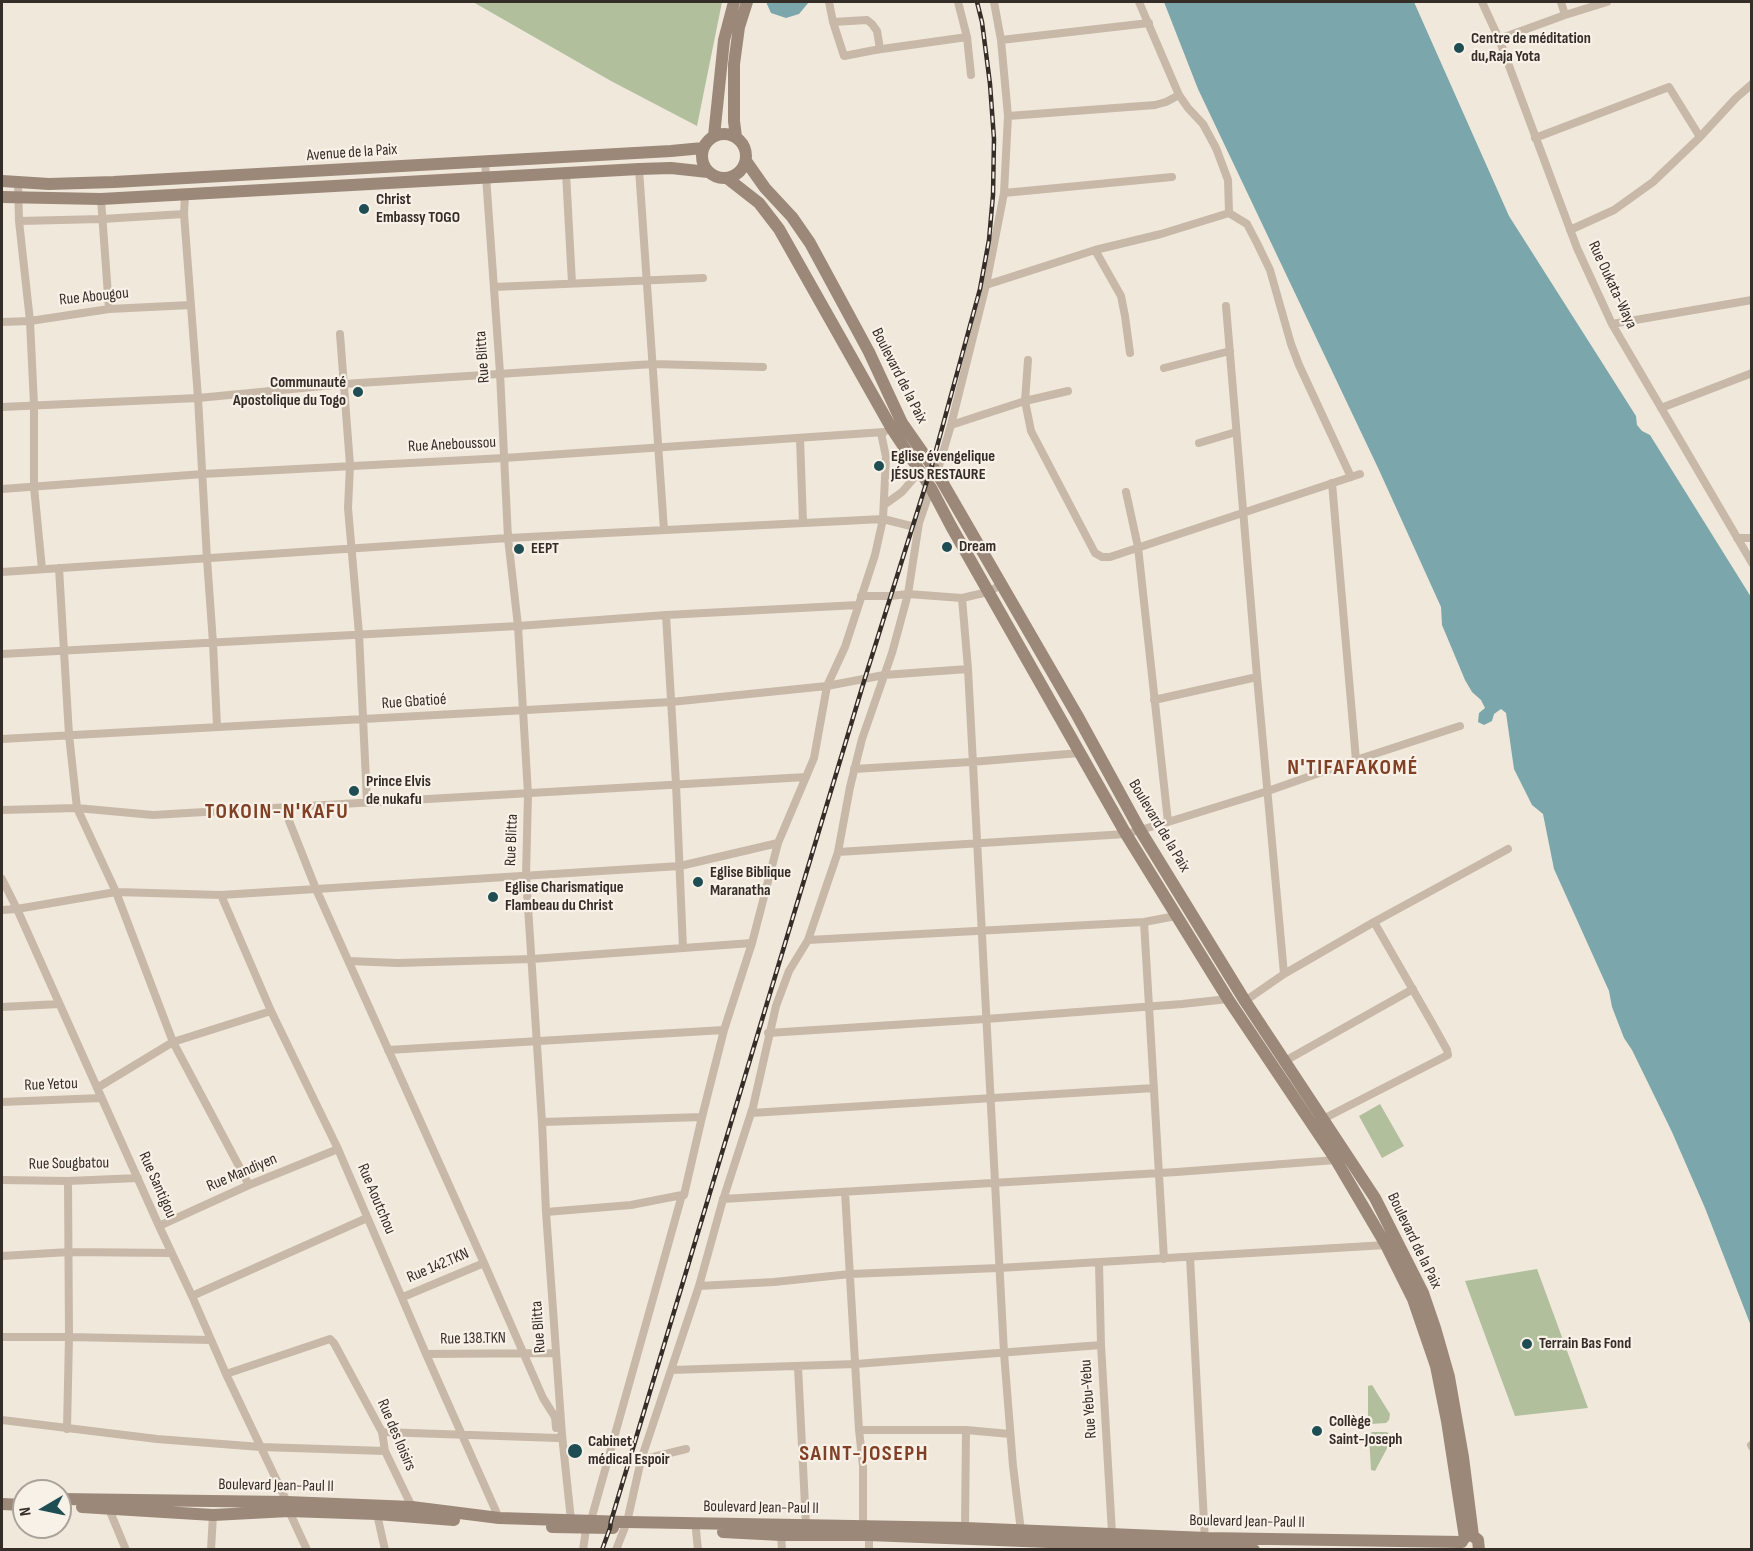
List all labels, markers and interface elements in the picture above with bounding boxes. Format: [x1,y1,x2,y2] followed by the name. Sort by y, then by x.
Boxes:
[1471,29,1591,67] place label: Centre de méditation du,Raja Yota
[1452,41,1466,55] marker: Centre de méditation du,Raja Yota
[306,140,398,166] street label: Avenue de la Paix
[376,190,460,228] place label: Christ Embassy TOGO
[357,202,371,216] marker: Christ Embassy TOGO
[1583,238,1641,332] street label: Rue Oukata-Waya
[58,284,130,310] street label: Rue Abougou
[867,325,931,427] street label: Boulevard de la Paix
[472,330,494,384] street label: Rue Blitta
[233,373,346,411] place label: Communauté Apostolique du Togo
[351,385,365,399] marker: Communauté Apostolique du Togo
[408,433,496,457] street label: Rue Aneboussou
[891,447,995,485] place label: Eglise évengelique JÉSUS RESTAURE
[872,459,886,473] marker: Eglise évengelique JÉSUS RESTAURE
[959,537,996,557] place label: Dream
[531,539,559,559] place label: EEPT
[940,540,954,554] marker: Dream
[512,542,526,556] marker: EEPT
[381,690,447,714] street label: Rue Gbatioé
[1287,755,1419,781] district label: N'TIFAFAKOMÉ
[366,772,431,810] place label: Prince Elvis de nukafu
[1124,776,1194,876] street label: Boulevard de la Paix
[347,784,361,798] marker: Prince Elvis de nukafu
[205,799,349,825] district label: TOKOIN-N'KAFU
[501,814,523,866] street label: Rue Blitta
[710,863,791,901] place label: Eglise Biblique Maranatha
[691,875,705,889] marker: Eglise Biblique Maranatha
[505,878,624,916] place label: Eglise Charismatique Flambeau du Christ
[486,890,500,904] marker: Eglise Charismatique Flambeau du Christ
[24,1074,78,1096] street label: Rue Yetou
[134,1149,180,1221] street label: Rue Santigou
[204,1150,280,1196] street label: Rue Mandiyen
[29,1154,109,1174] street label: Rue Sougbatou
[353,1161,399,1237] street label: Rue Aoutchou
[1382,1190,1446,1292] street label: Boulevard de la Paix
[404,1244,472,1288] street label: Rue 142.TKN
[528,1300,550,1354] street label: Rue Blitta
[440,1329,506,1349] street label: Rue 138.TKN
[1539,1334,1631,1354] place label: Terrain Bas Fond
[1520,1337,1534,1351] marker: Terrain Bas Fond
[1077,1359,1101,1439] street label: Rue Yebu-Yebu
[372,1396,420,1474] street label: Rue des loisirs
[1329,1412,1402,1450] place label: Collège Saint-Joseph
[1310,1424,1324,1438] marker: Collège Saint-Joseph
[588,1432,670,1470] place label: Cabinet médical Espoir
[799,1441,929,1467] district label: SAINT-JOSEPH
[566,1442,584,1460] marker: Cabinet médical Espoir
[218,1475,334,1497] street label: Boulevard Jean-Paul II
[12,1479,72,1539] north arrow
[703,1497,819,1519] street label: Boulevard Jean-Paul II
[16,1506,36,1517] text: N
[1189,1511,1305,1533] street label: Boulevard Jean-Paul II

